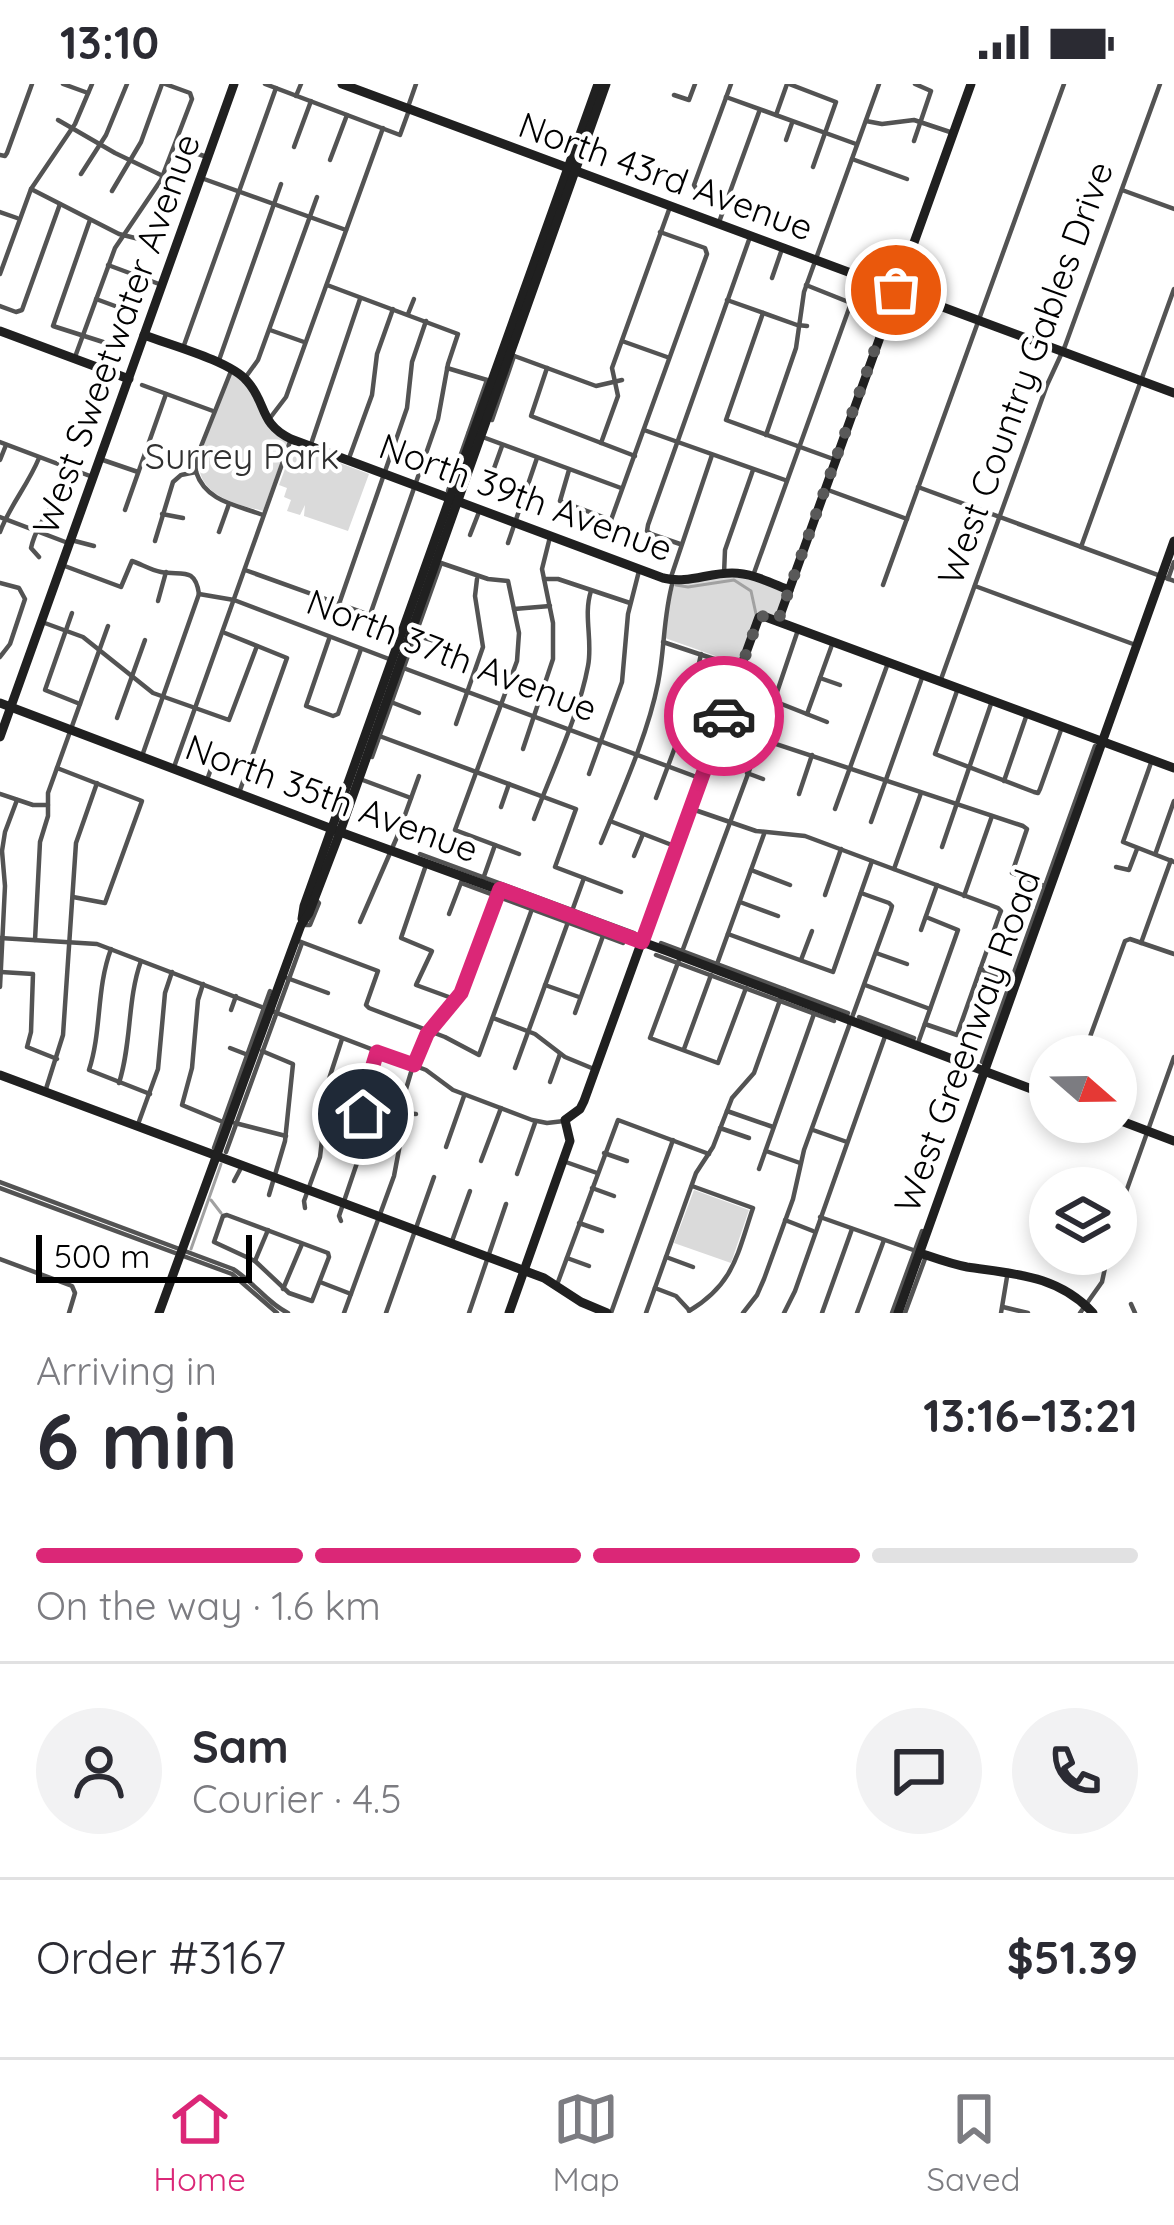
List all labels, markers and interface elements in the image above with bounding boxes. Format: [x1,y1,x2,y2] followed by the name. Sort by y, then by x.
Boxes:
[60,14,159,70] text: 13:10
[513,101,820,250] street label: North 43rd Avenue
[22,127,209,540] street label: West Sweetwater Avenue
[927,155,1122,591] street label: West Country Gables Drive
[845,239,947,341] pin
[863,257,929,323] icon: bag
[373,423,679,570] street label: North 39th Avenue
[145,433,339,478] park label: Surrey Park
[301,578,604,731] street label: North 37th Avenue
[664,656,784,776] courier
[691,683,757,749] icon: car
[180,724,485,871] street label: North 35th Avenue
[884,863,1050,1218] street label: West Greenway Road
[1029,1035,1137,1143] north arrow
[1029,1035,1137,1275] map controls
[312,1063,414,1165] pin
[330,1081,396,1147] icon: home
[1029,1167,1137,1275] button: layers
[36,1229,252,1282] scale bar
[54,1235,150,1276] text: 500 m
[36,1346,217,1395] text: Arriving in
[923,1387,1138,1443] text: 13:16–13:21
[36,1391,238,1489] text: 6 min
[36,1581,381,1630] text: On the way · 1.6 km
[36,1708,162,1834] button: person
[856,1708,982,1834] button: chat
[1012,1708,1138,1834] button: phone
[192,1718,289,1774] text: Sam
[192,1774,401,1823] text: Courier · 4.5
[36,1929,286,1985] text: Order #3167
[1007,1929,1138,1985] text: $51.39
[153,2086,246,2199] tab: Home
[553,2086,620,2199] tab: Map
[927,2086,1021,2199] tab: Saved

